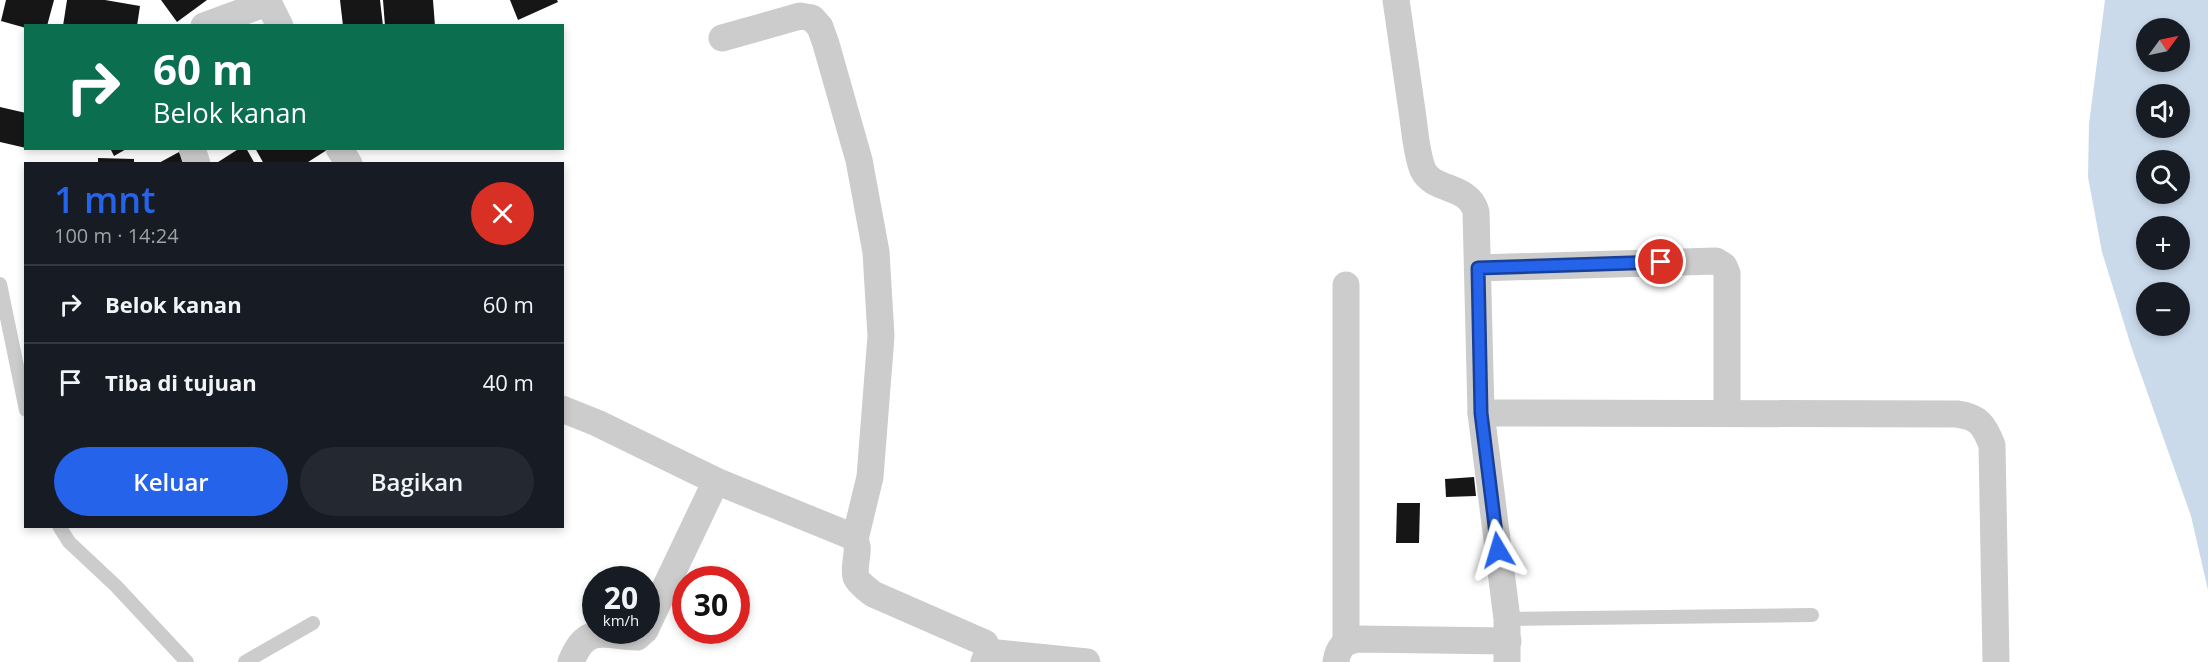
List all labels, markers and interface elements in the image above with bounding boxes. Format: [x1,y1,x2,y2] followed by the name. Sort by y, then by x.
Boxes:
[2136,18,2190,72] north arrow
[2136,18,2190,336] map controls
[153,40,253,97] text: 60 m
[54,48,132,126] icon: right
[2136,84,2190,138] button: sound
[153,94,307,131] text: Belok kanan
[2136,150,2190,204] button: search
[54,175,155,224] text: 1 mnt
[471,182,534,245] button: close
[2136,216,2190,270] button: +
[54,222,179,249] text: 100 m · 14:24
[1635,236,1686,287] pin
[1644,245,1677,278] icon: arrive
[2136,282,2190,336] button: −
[54,288,87,321] icon: right
[105,289,242,319] text: Belok kanan
[483,289,534,319] text: 60 m
[54,366,87,399] icon: arrive
[105,367,257,397] text: Tiba di tujuan
[483,367,534,397] text: 40 m
[54,447,288,516] button: Keluar
[300,447,534,516] button: Bagikan
[1466,518,1530,582] position arrow
[672,566,750,644] speed limit sign: 30
[604,577,638,618] text: 20
[603,610,639,630] text: km/h

